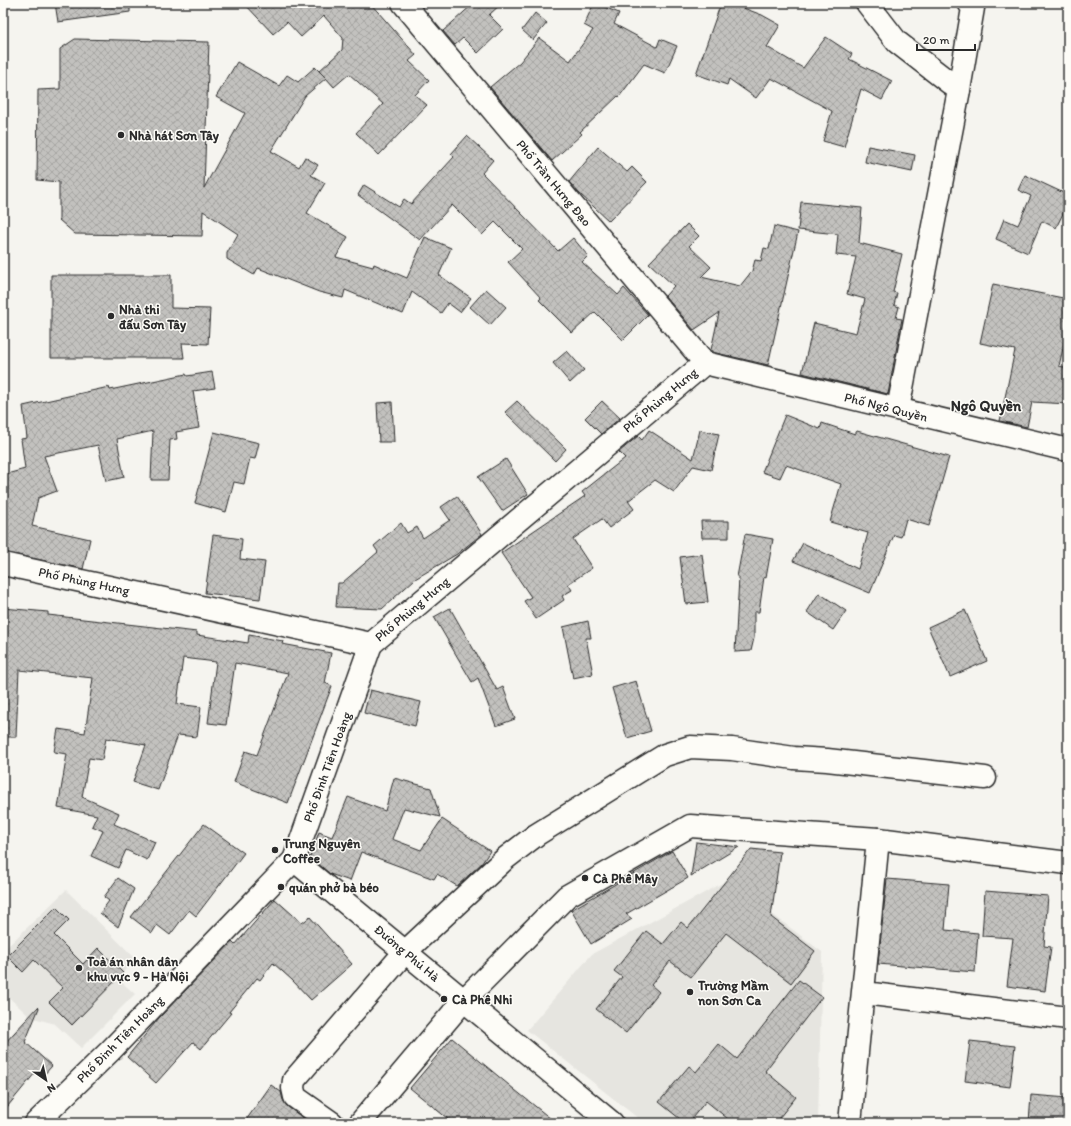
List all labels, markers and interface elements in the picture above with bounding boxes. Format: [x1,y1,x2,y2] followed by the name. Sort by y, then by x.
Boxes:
[917,26,975,52] scale bar
[923,33,950,47] text: 20 m
[129,128,220,144] place label: Nhà hát Sơn Tây
[116,130,126,140] marker: Nhà hát Sơn Tây
[513,137,595,230] street label: Phố Trần Hưng Đạo
[119,302,187,333] place label: Nhà thi đấu Sơn Tây
[106,311,116,321] marker: Nhà thi đấu Sơn Tây
[620,364,701,436] street label: Phố Phùng Hưng
[843,389,930,425] street label: Phố Ngô Quyền
[951,397,1022,416] district label: Ngô Quyền
[37,564,131,598] street label: Phố Phùng Hưng
[372,573,453,645] street label: Phố Phùng Hưng
[300,709,354,824] street label: Phố Đinh Tiên Hoàng
[282,836,361,866] place label: Trung Nguyên Coffee
[270,845,280,855] marker: Trung Nguyên Coffee
[593,871,659,887] place label: Cà Phê Mây
[580,873,590,883] marker: Cà Phê Mây
[289,880,379,896] place label: quán phở bà béo
[276,882,286,892] marker: quán phở bà béo
[371,921,443,985] street label: Đường Phú Hà
[86,954,189,984] place label: Toà án nhân dân khu vực 9 - Hà Nội
[74,963,84,973] marker: Toà án nhân dân khu vực 9 - Hà Nội
[697,978,769,1008] place label: Trường Mầm non Sơn Ca
[685,987,695,997] marker: Trường Mầm non Sơn Ca
[73,992,167,1086] street label: Phố Đinh Tiên Hoàng
[452,992,512,1007] place label: Cà Phê Nhi
[439,994,449,1004] marker: Cà Phê Nhi
[26,1060,66,1100] north arrow
[45,1080,58,1095] text: N

